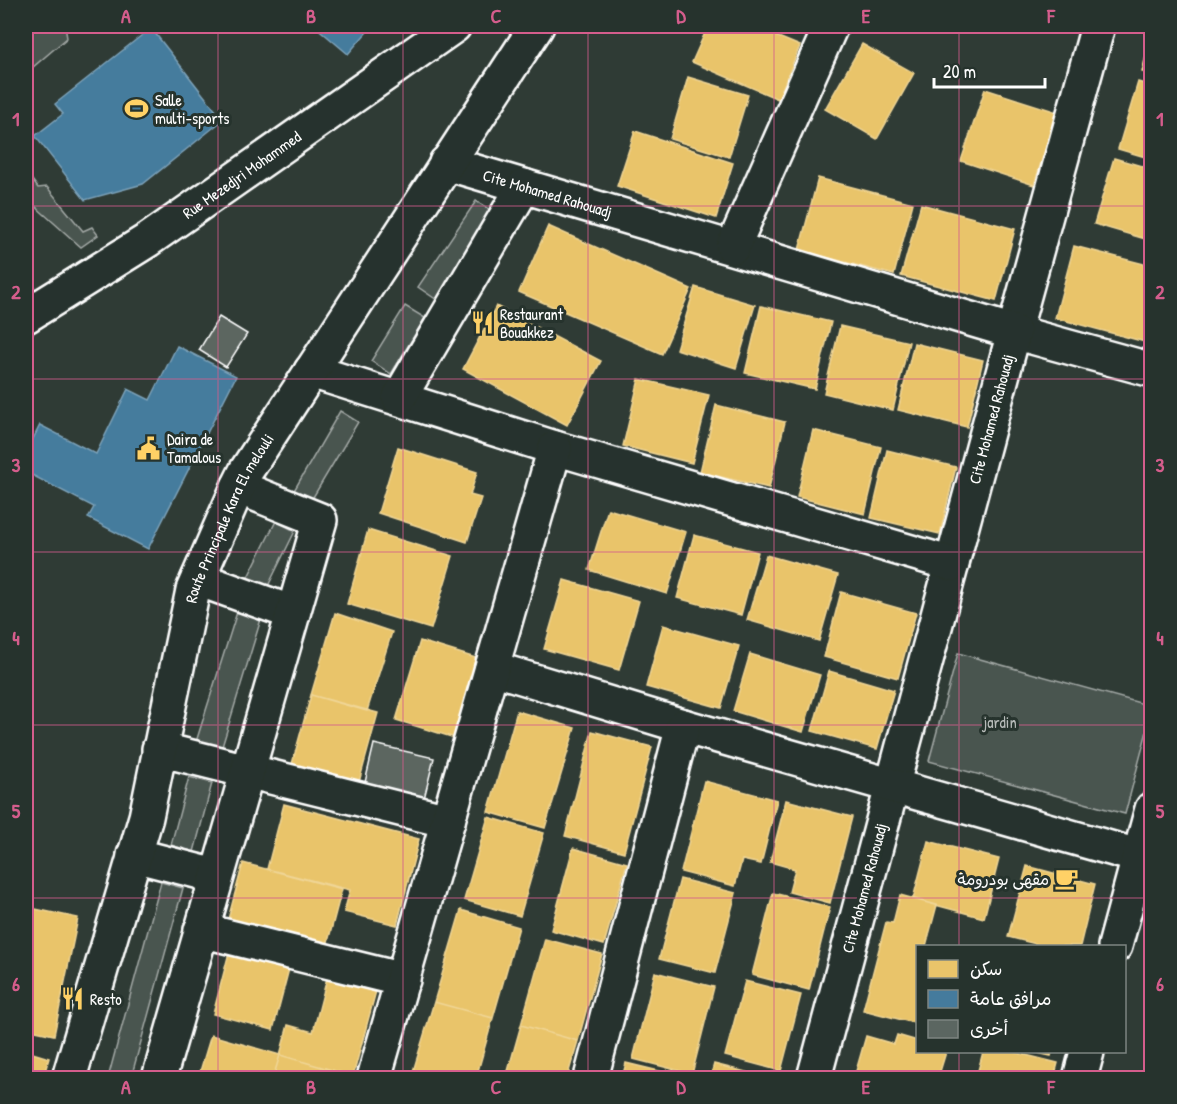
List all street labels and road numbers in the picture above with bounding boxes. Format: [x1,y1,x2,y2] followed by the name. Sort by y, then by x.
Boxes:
[178,125,305,224] street label: Rue Mezedjri Mohammed
[480,164,615,223] street label: Cite Mohamed Rahouadj
[963,352,1019,486] street label: Cite Mohamed Rahouadj
[180,429,279,605] street label: Route Principale Kara El melouli
[836,821,892,955] street label: Cite Mohamed Rahouadj

